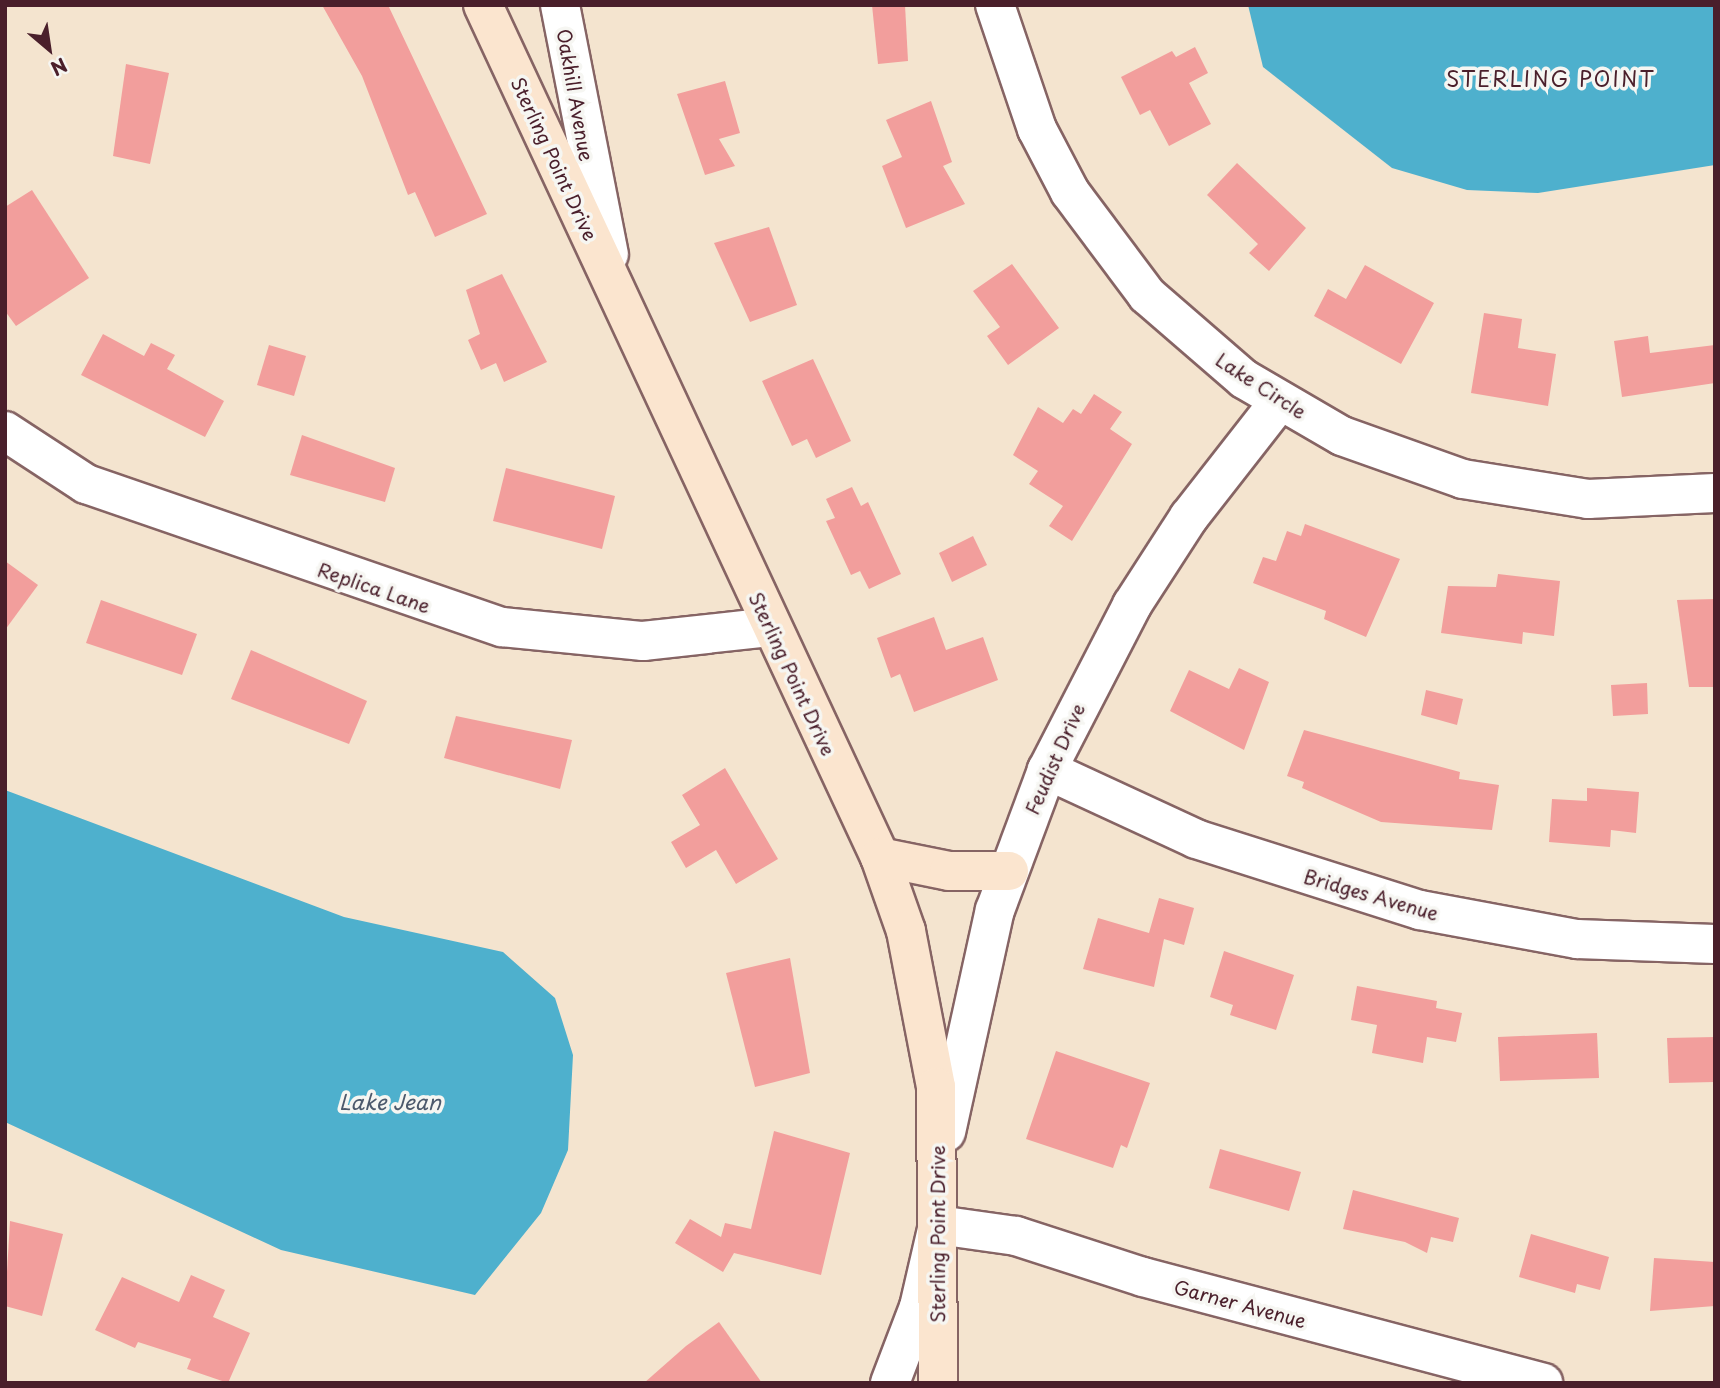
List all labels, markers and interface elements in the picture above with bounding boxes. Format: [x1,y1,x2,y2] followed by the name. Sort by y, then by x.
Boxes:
[14,14,84,84] north arrow
[552,27,598,163] street label: Oakhill Avenue
[46,51,73,83] text: N
[1449,65,1653,91] district label: STERLING POINT
[506,73,602,245] street label: Sterling Point Drive
[1211,348,1311,424] street label: Lake Circle
[315,558,433,618] street label: Replica Lane
[744,588,840,760] street label: Sterling Point Drive
[1020,700,1090,818] street label: Feudist Drive
[1301,865,1441,925] street label: Bridges Avenue
[338,1088,442,1114] water label: Lake Jean
[927,1145,949,1323] street label: Sterling Point Drive
[1171,1275,1309,1333] street label: Garner Avenue

